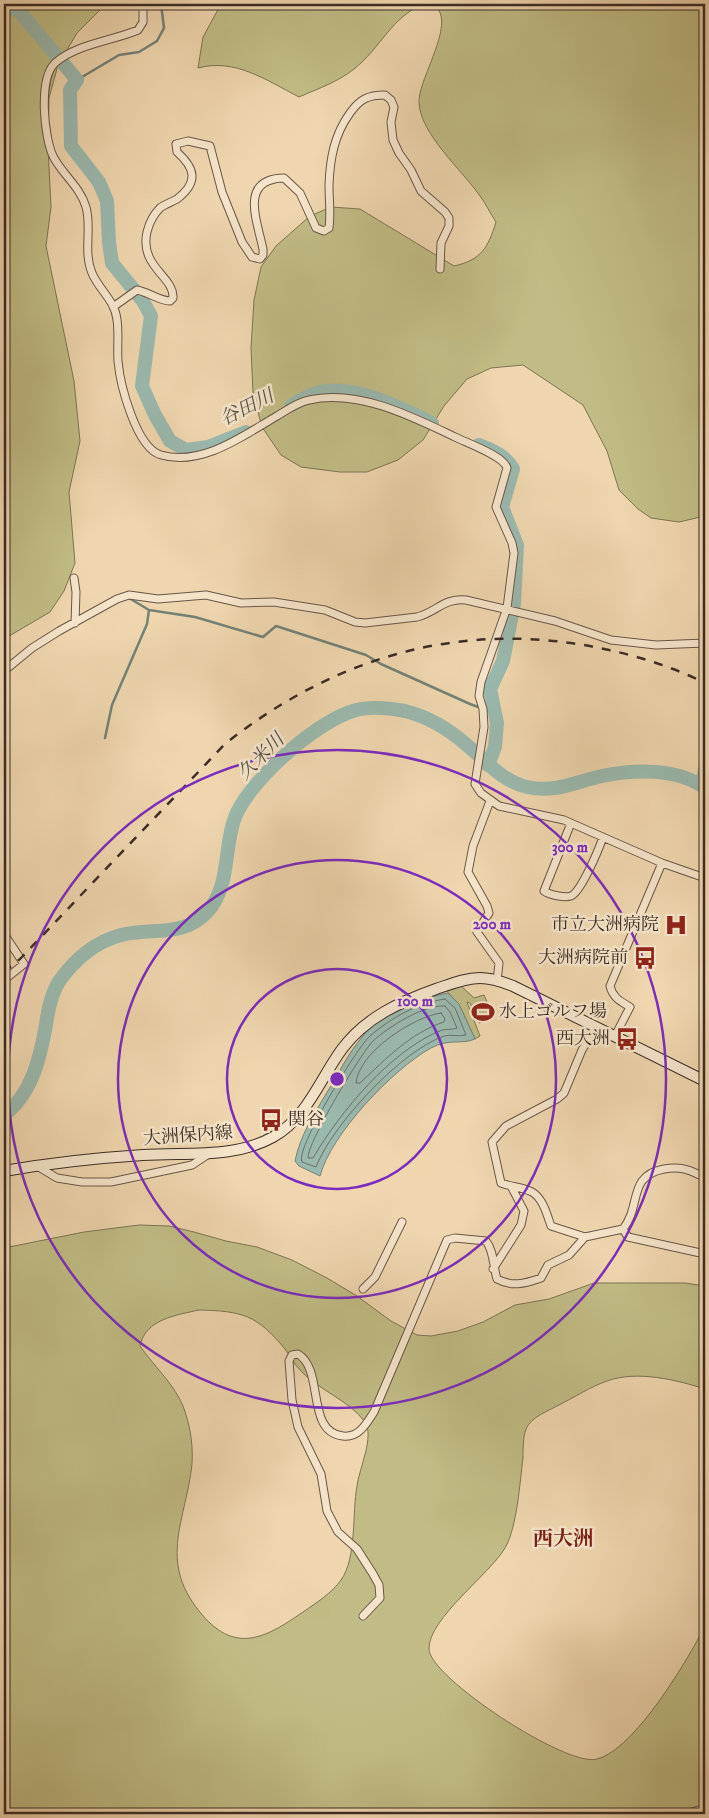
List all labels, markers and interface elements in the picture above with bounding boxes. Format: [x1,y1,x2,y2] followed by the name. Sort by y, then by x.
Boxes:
[216,384,279,431] water label: 谷田川
[233,727,291,785] water label: 久米川
[552,838,589,857] text: 300 m
[663,912,689,938] hospital icon: 市立大洲病院
[551,914,659,936] place label: 市立大洲病院
[473,915,512,934] text: 200 m
[632,945,658,971] bus stop icon: 大洲病院前
[538,947,628,969] place label: 大洲病院前
[397,992,434,1011] text: 100 m
[470,999,496,1025] sports icon: 水上ゴルフ場
[499,1001,607,1023] place label: 水上ゴルフ場
[614,1026,640,1052] bus stop icon: 西大洲
[556,1028,610,1050] place label: 西大洲
[328,1070,346,1088] centre of rings
[258,1107,284,1133] bus stop icon: 関谷
[288,1109,324,1131] place label: 関谷
[142,1122,234,1150] street label: 大洲保内線
[533,1527,593,1552] district label: 西大洲

